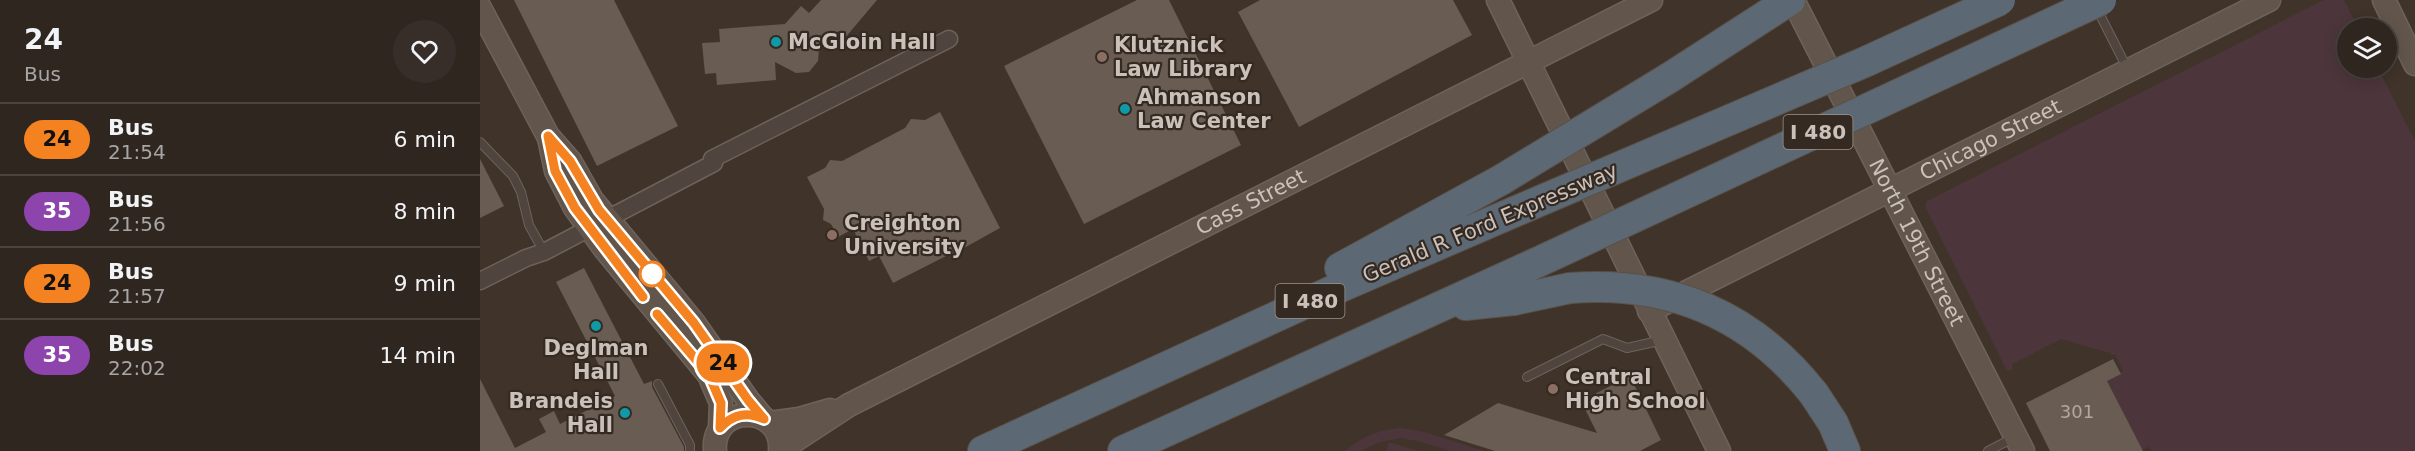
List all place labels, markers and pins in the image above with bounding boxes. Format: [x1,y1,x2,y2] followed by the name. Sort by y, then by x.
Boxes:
[788,30,936,54] place label: McGloin Hall
[1114,33,1253,81] place label: Klutznick Law Library
[769,35,783,49] marker: McGloin Hall
[1095,50,1109,64] marker: Klutznick Law Library
[1137,85,1271,133] place label: Ahmanson Law Center
[1118,102,1132,116] marker: Ahmanson Law Center
[844,211,965,259] place label: Creighton University
[825,228,839,242] marker: Creighton University
[639,261,665,287] unlabelled marker
[589,319,603,333] marker: Deglman Hall
[544,336,648,384] place label: Deglman Hall
[1565,365,1706,413] place label: Central High School
[1546,382,1560,396] marker: Central High School
[509,389,613,437] place label: Brandeis Hall
[618,406,632,420] marker: Brandeis Hall

